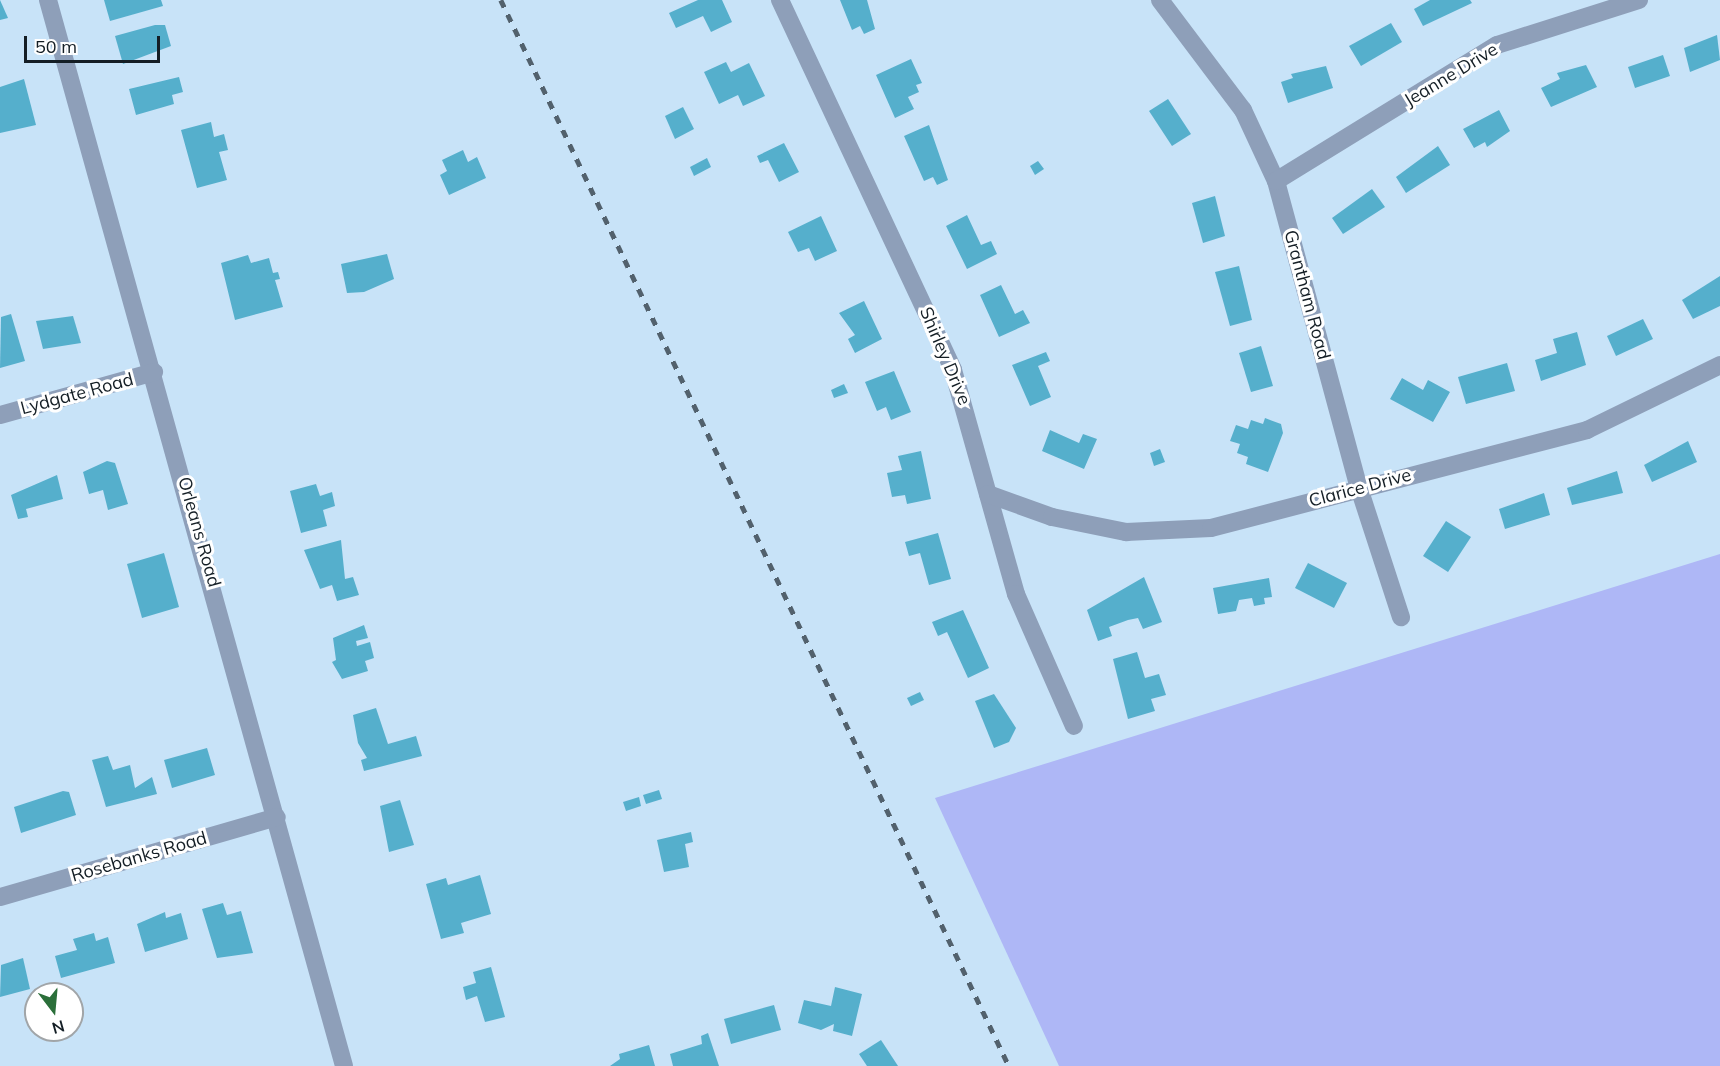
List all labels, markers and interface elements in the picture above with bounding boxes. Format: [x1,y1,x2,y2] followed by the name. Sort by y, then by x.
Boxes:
[27,24,164,62] scale bar
[35,35,77,58] text: 50 m
[1400,39,1502,111] street label: Jeanne Drive
[1279,228,1335,362] street label: Grantham Road
[915,304,975,408] street label: Shirley Drive
[18,369,136,419] street label: Lydgate Road
[1307,464,1413,512] street label: Clarice Drive
[173,474,225,590] street label: Orleans Road
[69,827,209,887] street label: Rosebanks Road
[24,982,84,1042] north arrow
[50,1016,67,1039] text: N

